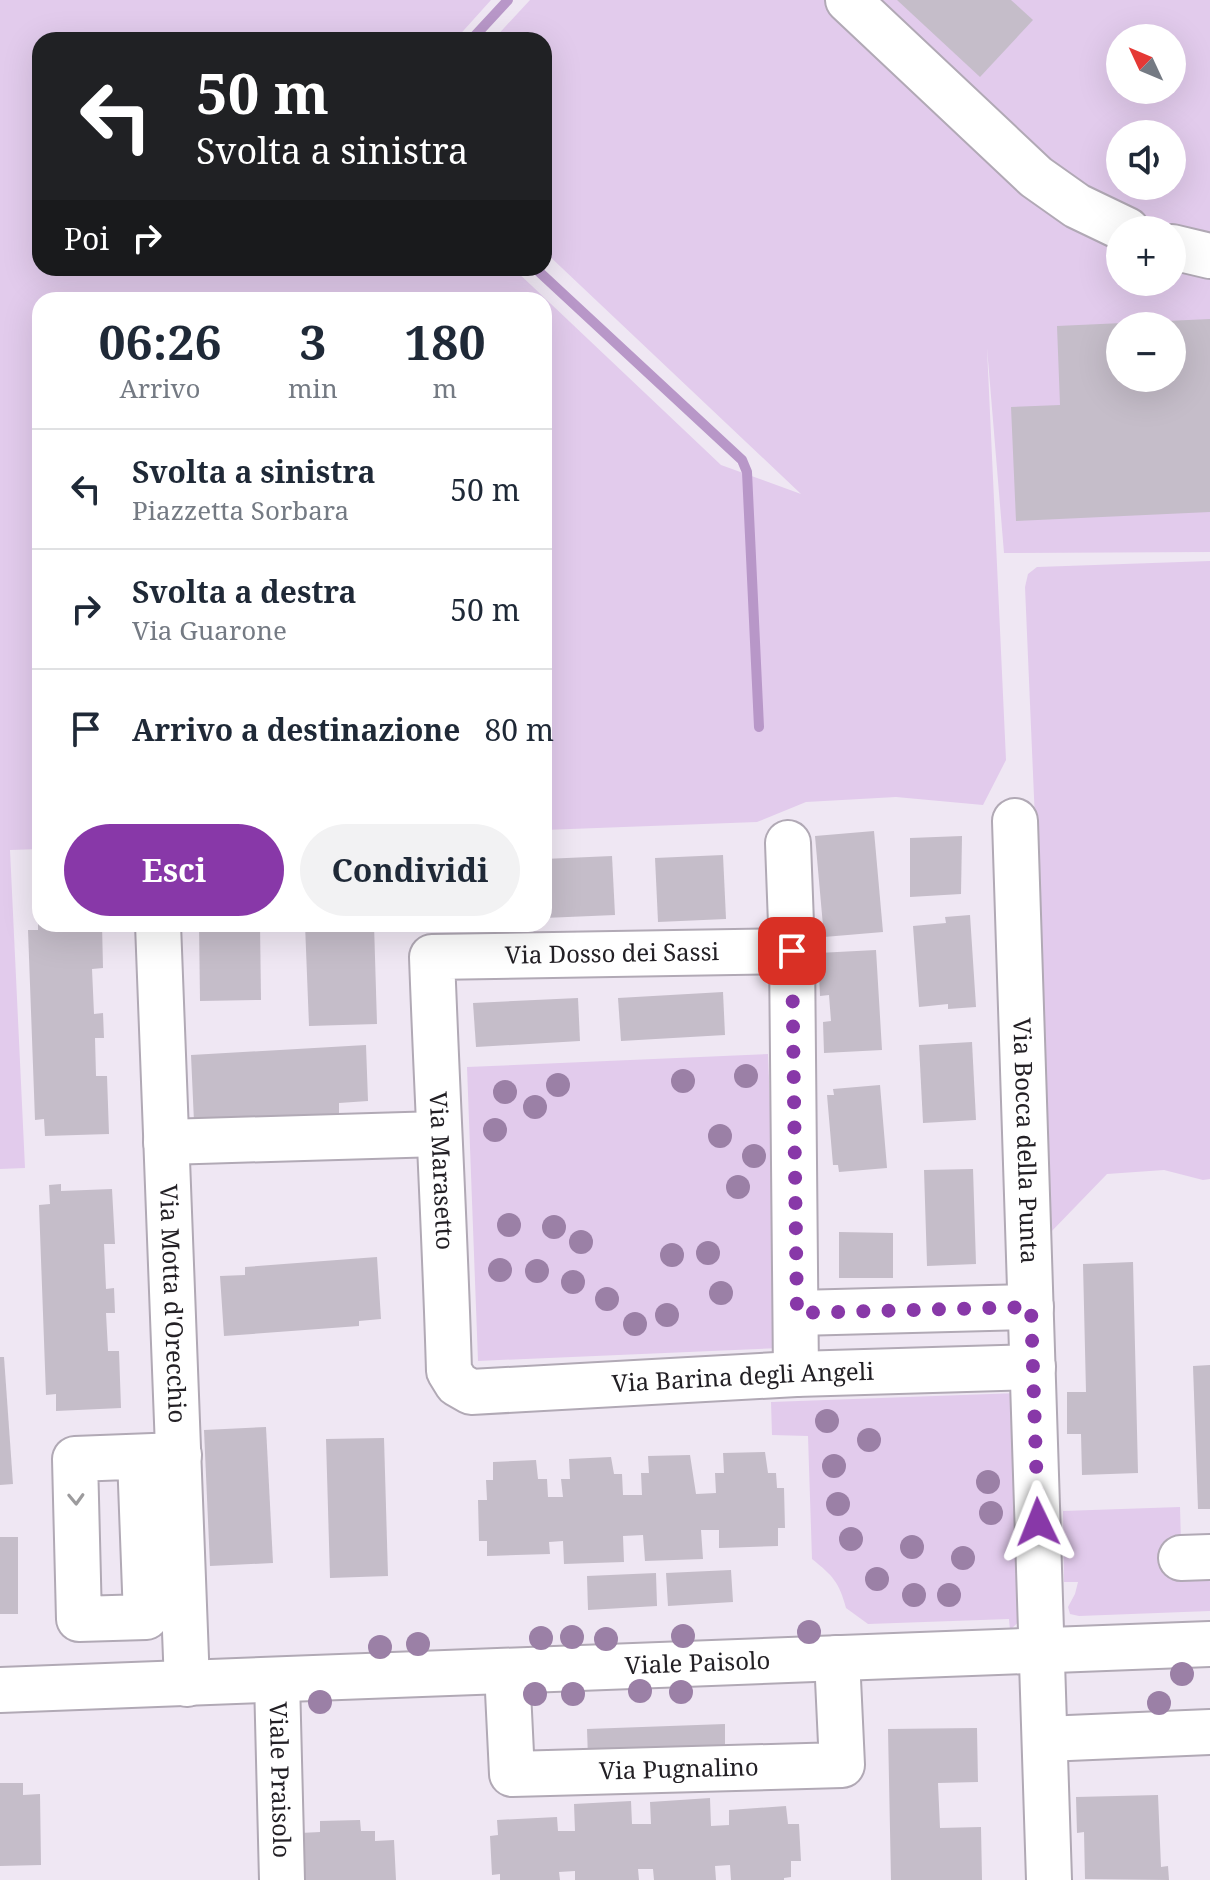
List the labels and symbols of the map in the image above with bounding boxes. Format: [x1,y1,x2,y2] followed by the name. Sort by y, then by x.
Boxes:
[1106,24,1186,104] north arrow
[758,917,826,985] pin
[505,934,720,971] street label: Via Dosso dei Sassi
[1006,1017,1047,1264] street label: Via Bocca della Punta
[423,1091,463,1251] street label: Via Marasetto
[153,1184,195,1424] street label: Via Motta d'Orecchio
[611,1354,875,1399] street label: Via Barina degli Angeli
[996,1480,1080,1564] position arrow
[67,1493,84,1506] one-way arrow
[624,1643,771,1681] street label: Viale Paisolo
[263,1701,299,1859] street label: Viale Praisolo
[598,1749,759,1787] street label: Via Pugnalino

